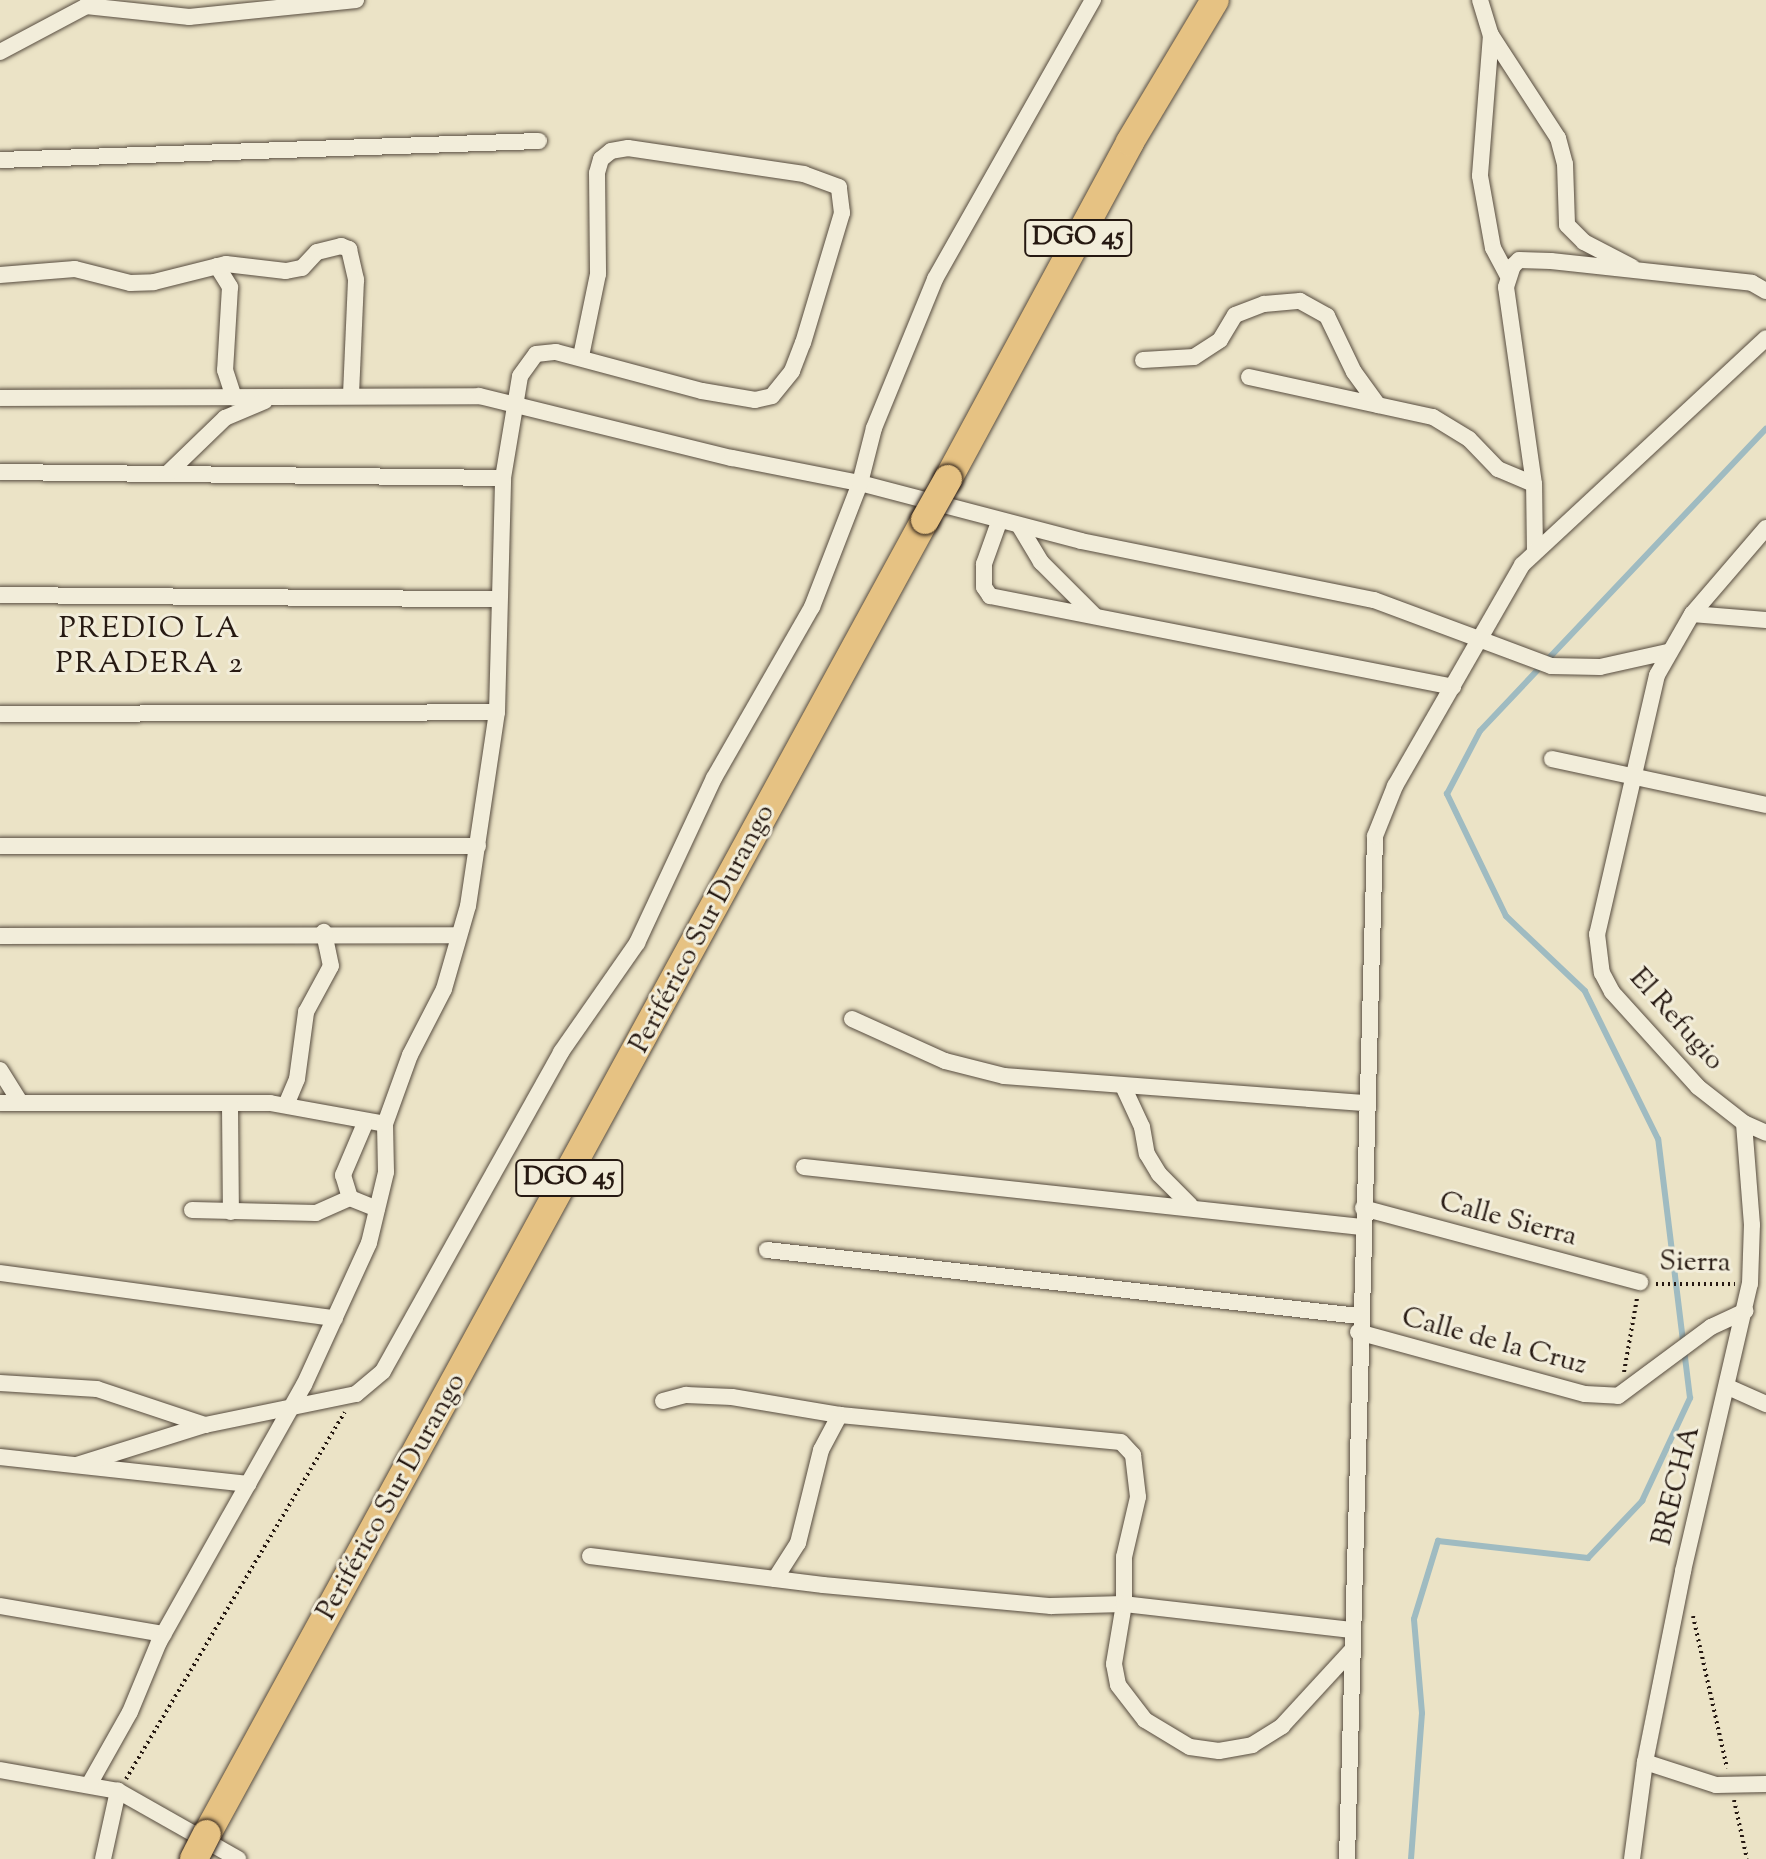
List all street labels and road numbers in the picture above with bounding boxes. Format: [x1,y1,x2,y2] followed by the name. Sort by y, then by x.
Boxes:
[1024,216,1132,260] road number: DGO 45
[623,799,783,1059] street label: Periférico Sur Durango
[1621,962,1731,1078] street label: El Refugio
[515,1156,623,1200] road number: DGO 45
[1436,1186,1580,1254] street label: Calle Sierra
[1659,1246,1731,1280] street label: Sierra
[1398,1301,1590,1383] street label: Calle de la Cruz
[310,1368,474,1626] street label: Periférico Sur Durango
[1646,1423,1708,1549] street label: BRECHA

